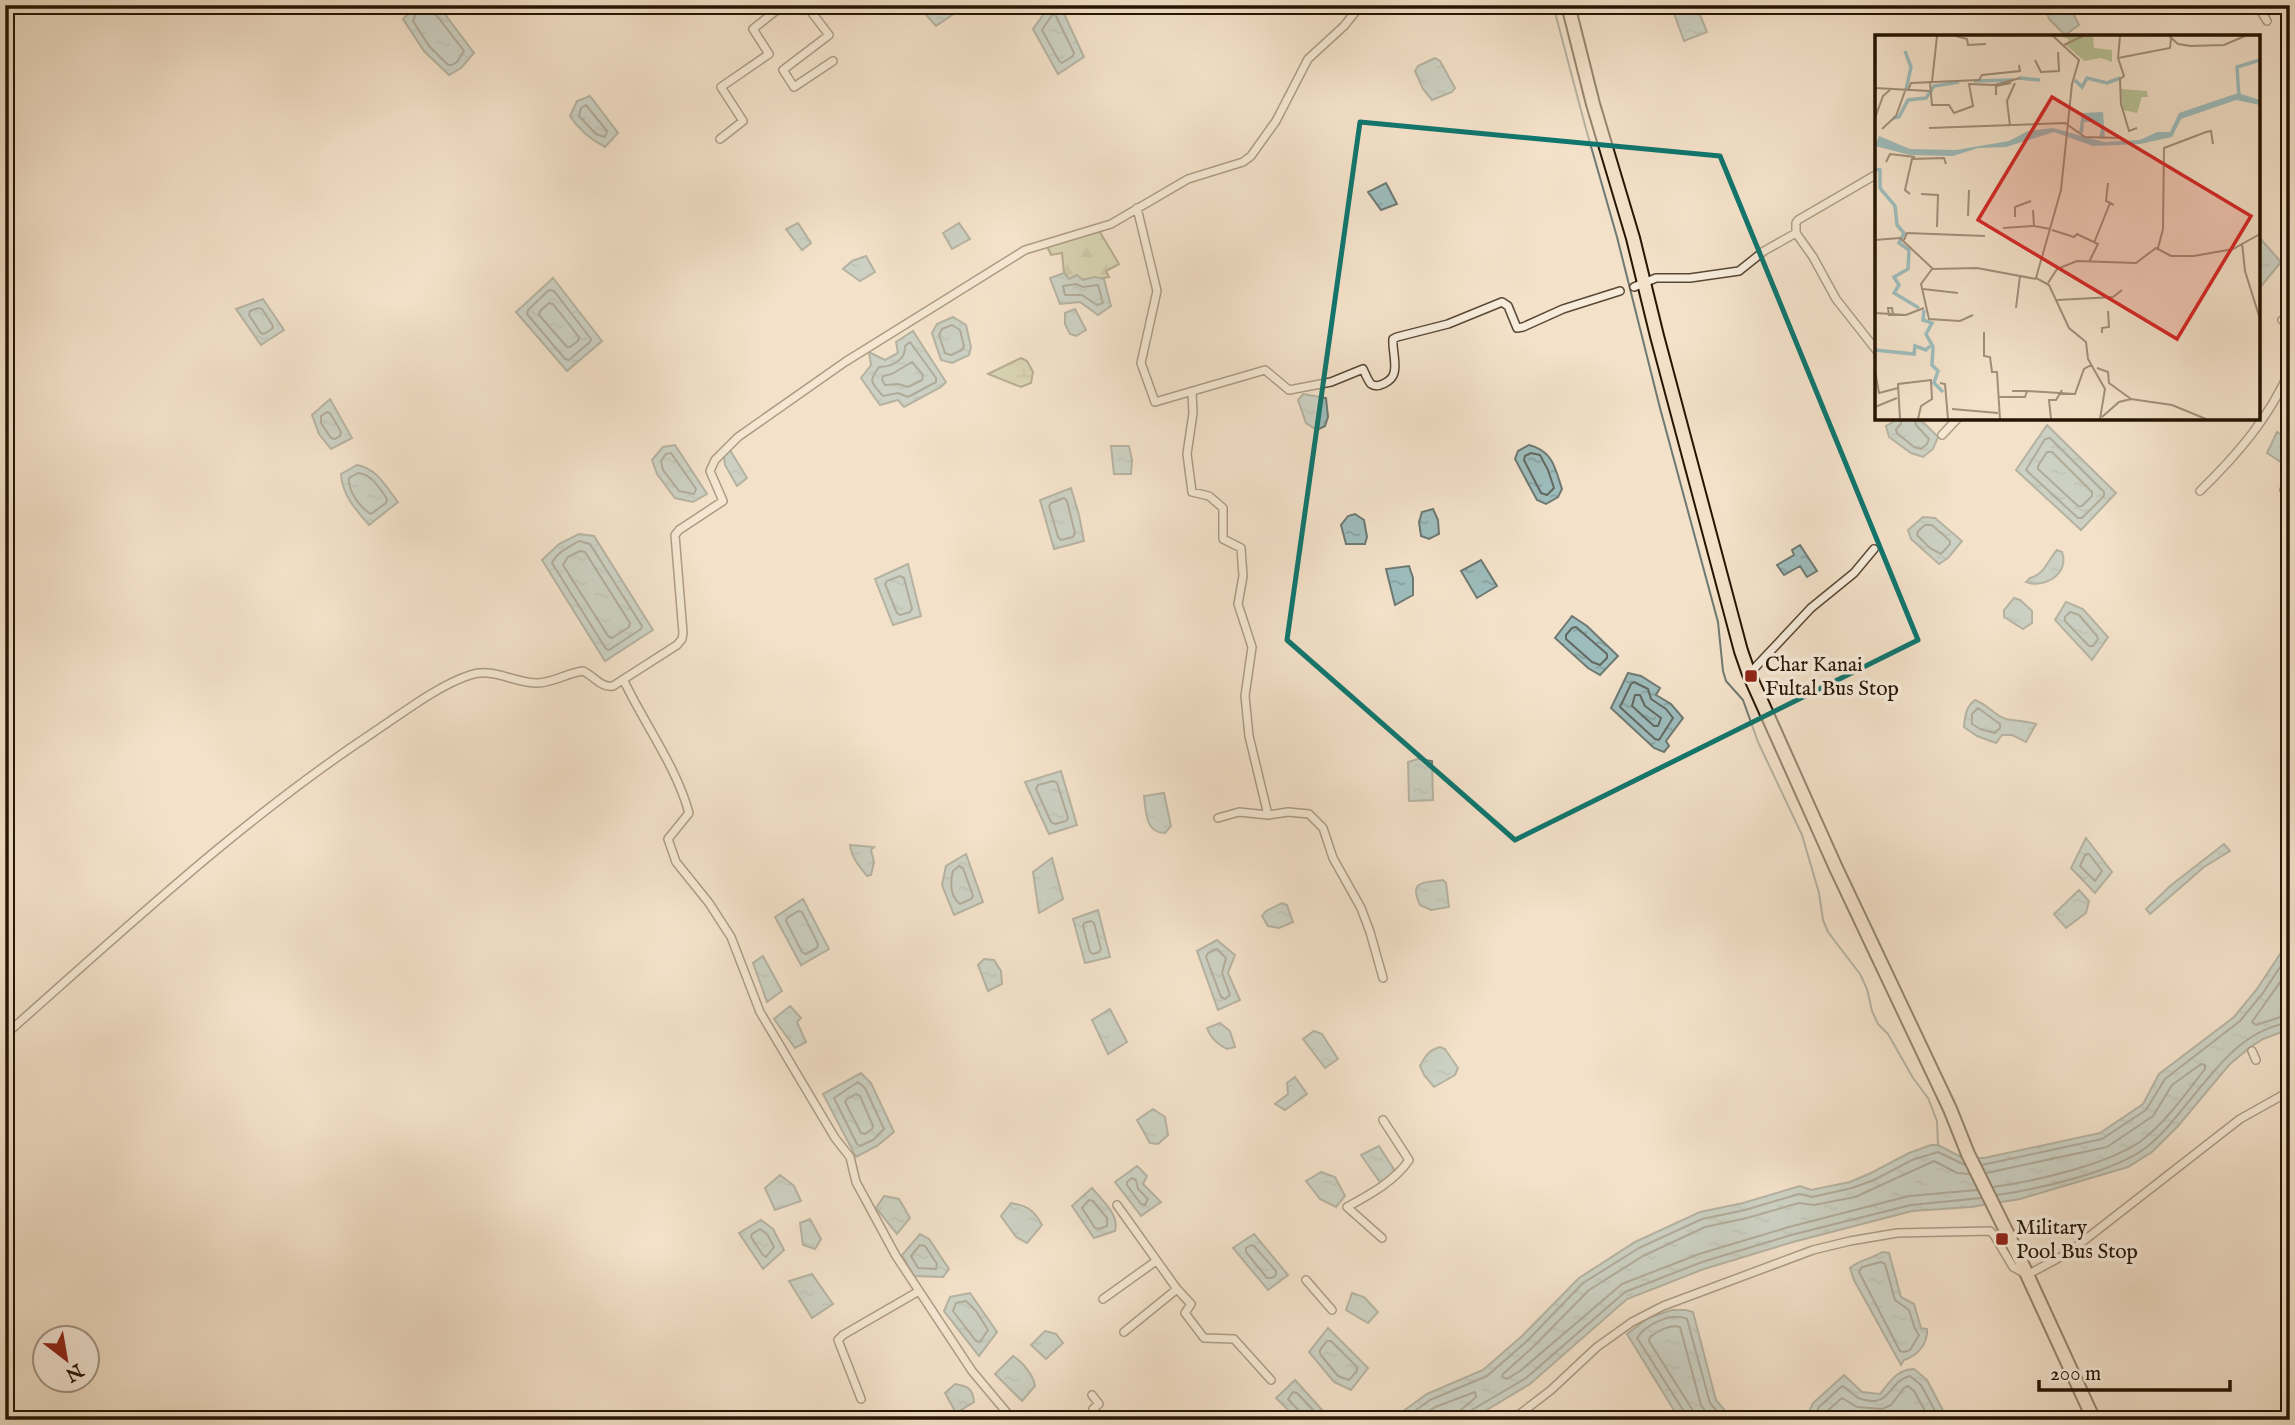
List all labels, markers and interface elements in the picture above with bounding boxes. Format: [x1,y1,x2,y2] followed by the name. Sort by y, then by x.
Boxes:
[1875,35,2260,420] inset map
[1765,652,1899,703] place label: Char Kanai Fultal Bus Stop
[1743,668,1759,684] marker: Char Kanai Fultal Bus Stop
[2016,1215,2138,1266] place label: Military Pool Bus Stop
[1994,1231,2010,1247] marker: Military Pool Bus Stop
[32,1324,102,1394] north arrow
[2039,1348,2230,1392] scale bar
[60,1357,88,1387] text: N
[2050,1361,2101,1388] text: 200 m

